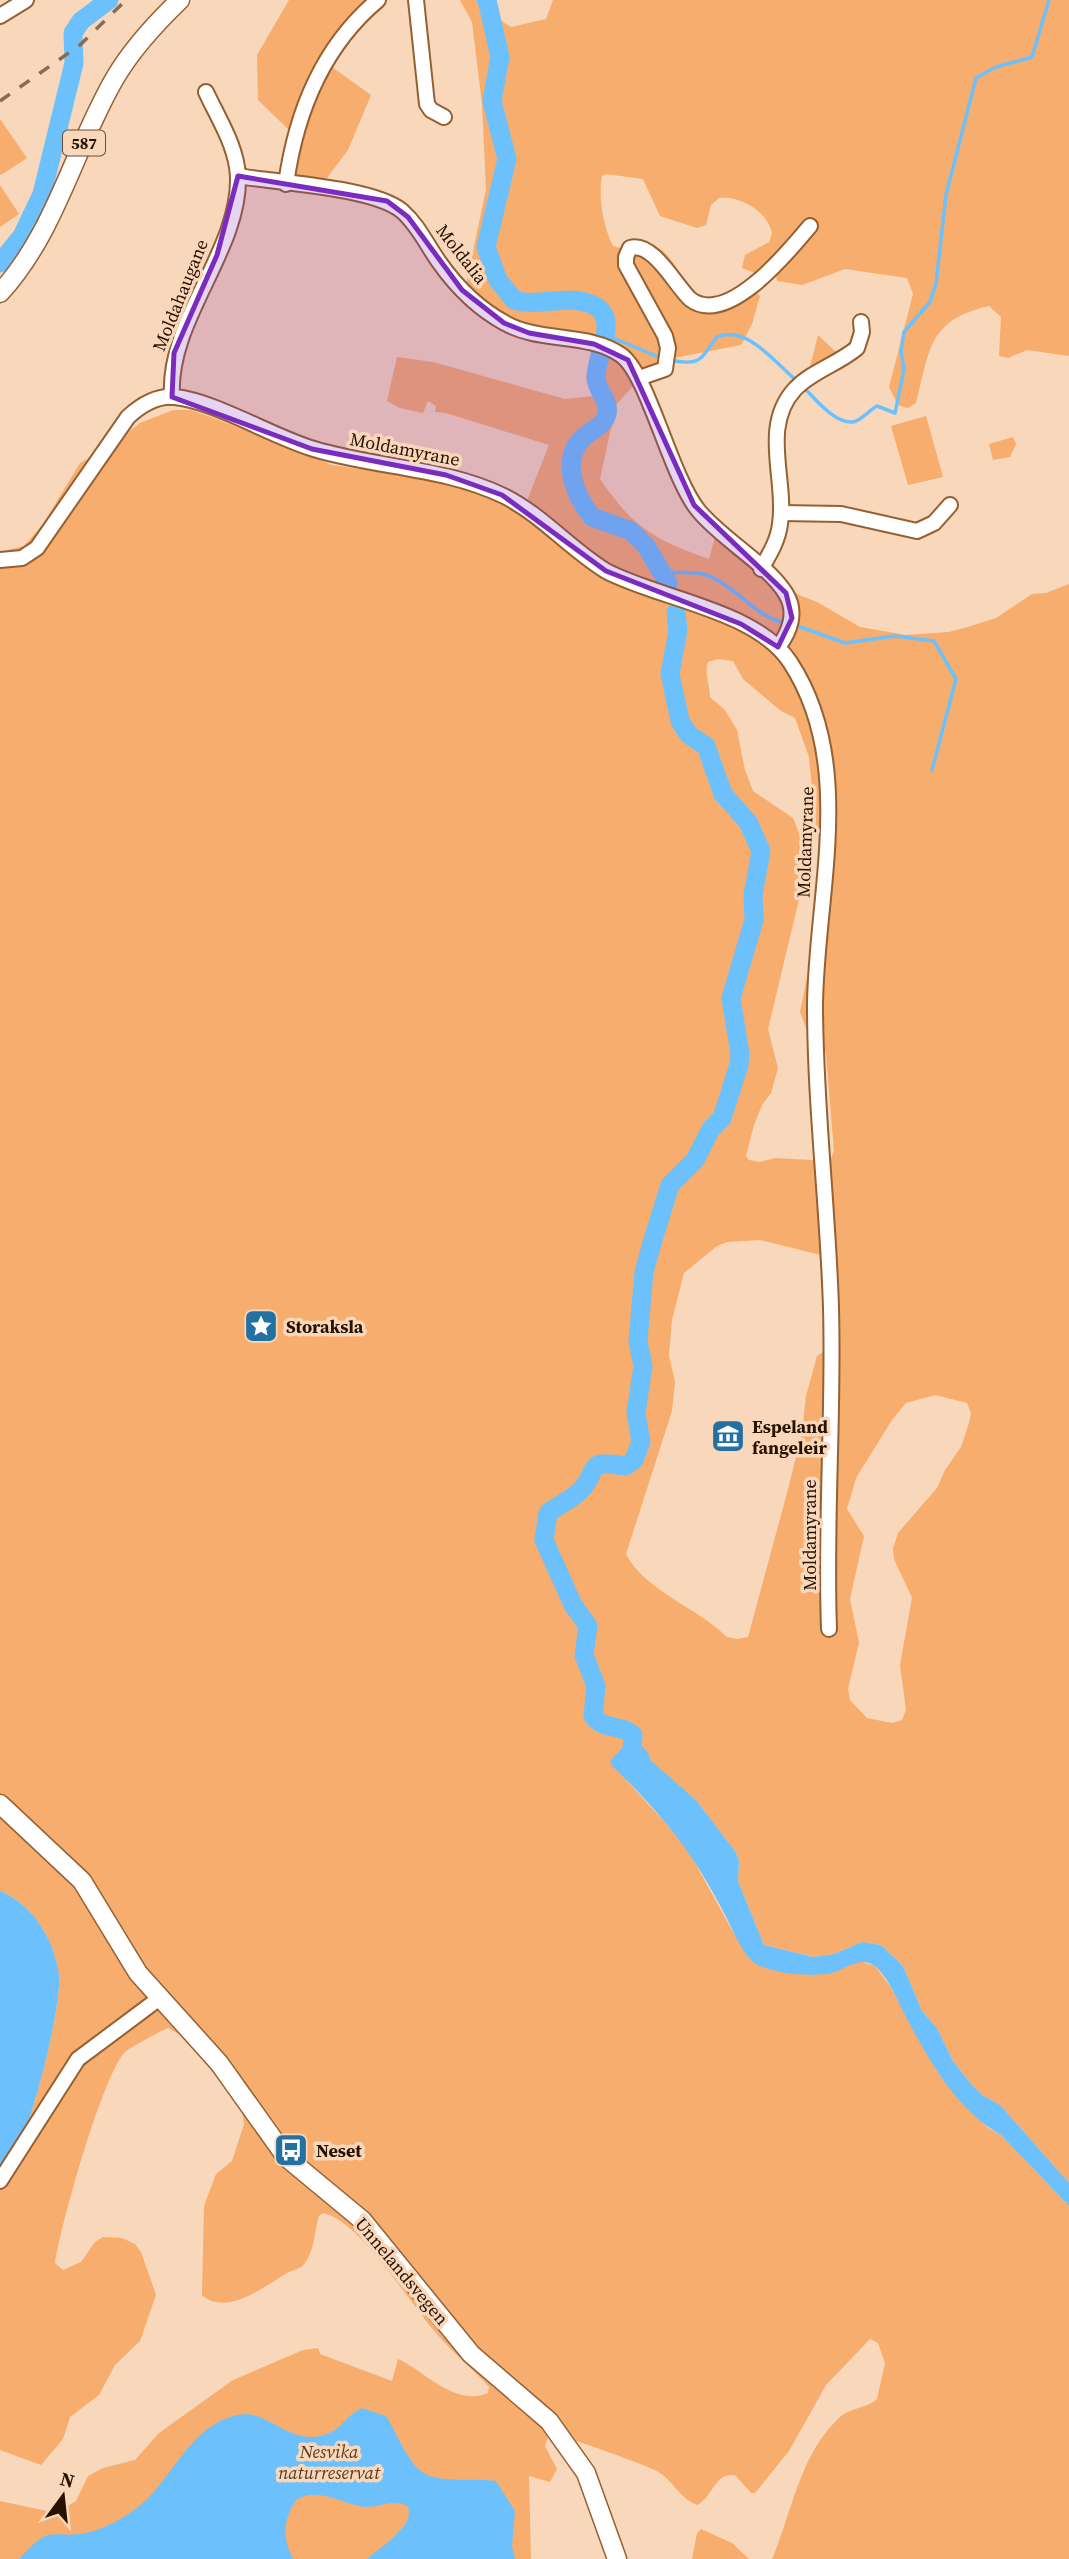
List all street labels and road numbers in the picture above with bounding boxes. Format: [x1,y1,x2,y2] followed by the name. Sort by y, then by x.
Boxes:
[63,130,105,155] road number: 587
[431,219,494,290] street label: Moldalia
[146,235,214,355] street label: Moldahaugane
[348,426,462,472] street label: Moldamyrane
[791,786,819,898] street label: Moldamyrane
[797,1479,822,1591] street label: Moldamyrane
[349,2212,455,2330] street label: Unnelandsvegen

